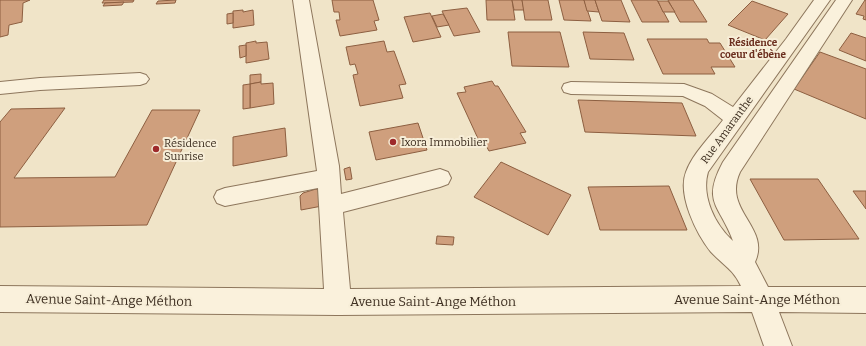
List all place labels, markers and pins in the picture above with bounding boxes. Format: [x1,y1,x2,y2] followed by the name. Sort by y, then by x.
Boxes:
[401,136,488,149] place label: Ixora Immobilier
[164,137,217,163] place label: Résidence Sunrise
[388,137,398,147] marker: Ixora Immobilier
[151,144,161,154] marker: Résidence Sunrise

